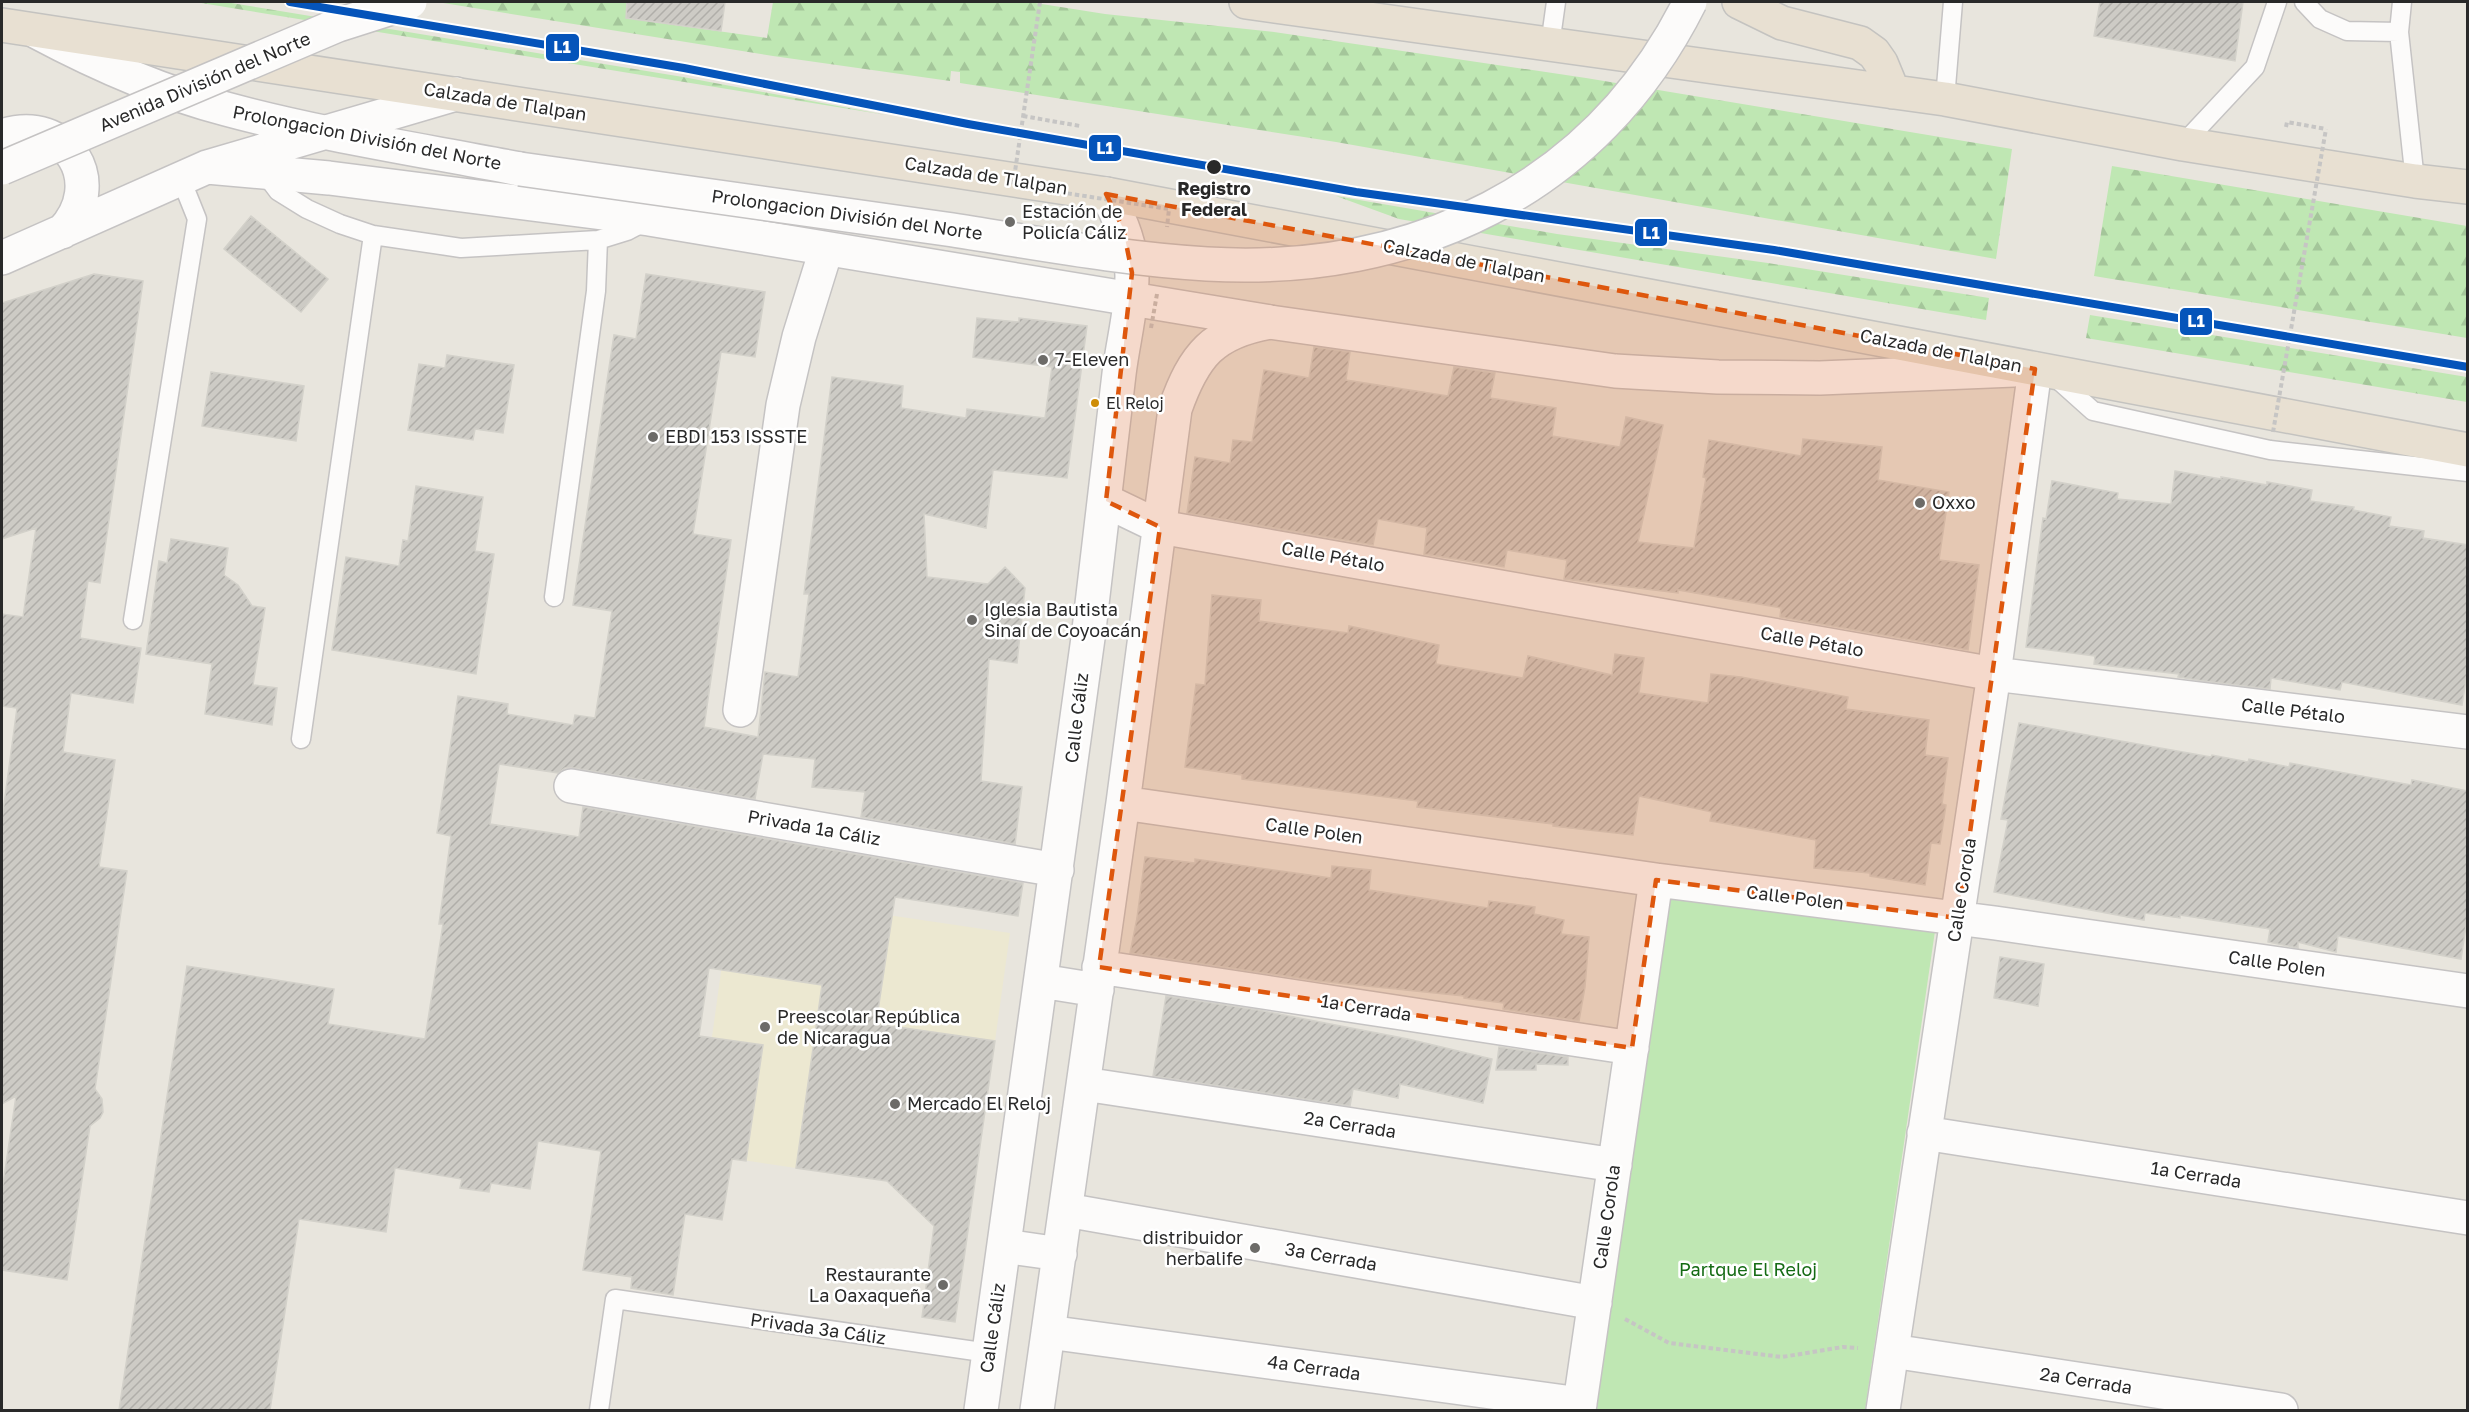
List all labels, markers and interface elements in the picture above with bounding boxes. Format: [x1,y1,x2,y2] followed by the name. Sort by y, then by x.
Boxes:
[96,27,313,136] street label: Avenida División del Norte
[545,33,580,62] line badge: L1
[553,37,571,57] text: L1
[422,77,588,125] street label: Calzada de Tlalpan
[231,100,504,174] street label: Prolongacion División del Norte
[1088,134,1122,162] line badge: L1
[1096,138,1114,158] text: L1
[903,151,1069,199] street label: Calzada de Tlalpan
[1205,158,1223,176] marker: Registro Federal
[1177,177,1251,220] place label: Registro Federal
[710,184,984,244] street label: Prolongacion División del Norte
[1022,200,1126,243] place label: Estación de Policía Cáliz
[1003,215,1017,229] marker: Estación de Policía Cáliz
[1634,218,1668,247] line badge: L1
[1642,223,1660,243] text: L1
[1381,234,1547,287] street label: Calzada de Tlalpan
[2179,307,2213,336] line badge: L1
[2187,311,2205,331] text: L1
[1858,324,2024,377] street label: Calzada de Tlalpan
[1055,348,1129,370] place label: 7-Eleven
[1036,353,1050,367] marker: 7-Eleven
[1106,393,1164,413] place label: El Reloj
[1089,397,1101,409] marker: El Reloj
[665,425,807,447] place label: EBDI 153 ISSSTE
[646,430,660,444] marker: EBDI 153 ISSSTE
[1932,491,1976,513] place label: Oxxo
[1913,496,1927,510] marker: Oxxo
[1280,536,1387,576] street label: Calle Pétalo
[984,598,1141,641] place label: Iglesia Bautista Sinaí de Coyoacán
[965,613,979,627] marker: Iglesia Bautista Sinaí de Coyoacán
[1759,621,1866,661] street label: Calle Pétalo
[1060,671,1092,764] street label: Calle Cáliz
[2240,693,2346,727] street label: Calle Pétalo
[746,804,882,850] street label: Privada 1ª Cáliz
[1264,812,1364,848] street label: Calle Polen
[1942,836,1980,944] street label: Calle Corola
[1745,880,1845,914] street label: Calle Polen
[2227,945,2327,981] street label: Calle Polen
[1319,989,1413,1025] street label: 1ª Cerrada
[777,1005,960,1048] place label: Preescolar República de Nicaragua
[758,1020,772,1034] marker: Preescolar República de Nicaragua
[907,1092,1051,1114] place label: Mercado El Reloj
[888,1097,902,1111] marker: Mercado El Reloj
[1302,1106,1398,1142] street label: 2ª Cerrada
[2149,1156,2243,1192] street label: 1ª Cerrada
[1588,1163,1624,1271] street label: Calle Corola
[1143,1226,1243,1269] place label: distribuidor herbalife
[1283,1237,1379,1275] street label: 3ª Cerrada
[1248,1241,1262,1255] marker: distribuidor herbalife
[1679,1258,1817,1280] park label: Partque El Reloj
[809,1263,931,1306] place label: Restaurante La Oaxaqueña
[936,1278,950,1292] marker: Restaurante La Oaxaqueña
[975,1281,1009,1374] street label: Calle Cáliz
[749,1308,887,1348] street label: Privada 3ª Cáliz
[1266,1350,1362,1384] street label: 4ª Cerrada
[2038,1362,2134,1398] street label: 2ª Cerrada

